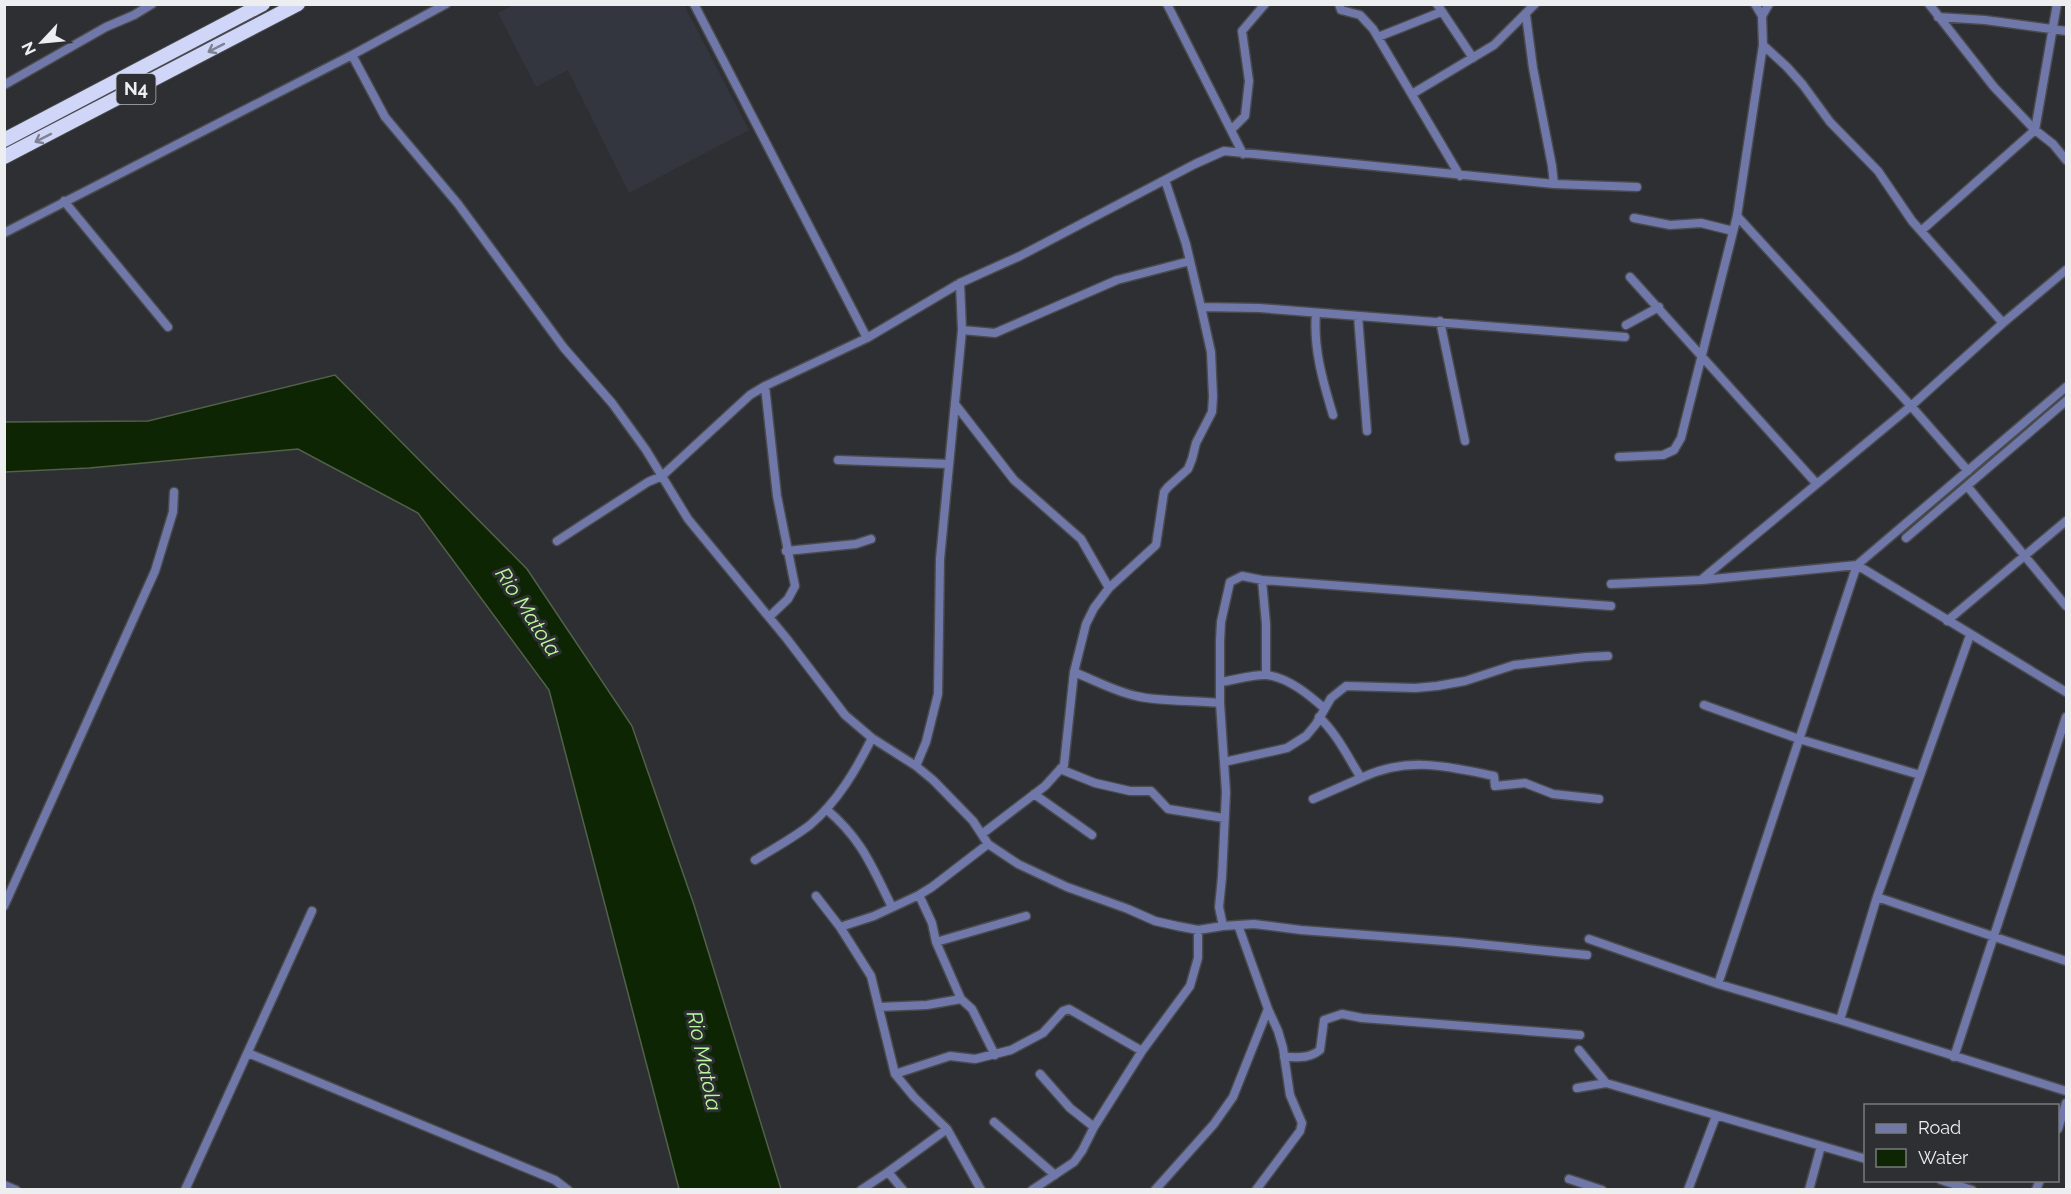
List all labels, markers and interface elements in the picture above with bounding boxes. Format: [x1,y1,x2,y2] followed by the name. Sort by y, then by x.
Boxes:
[12,12,72,72] north arrow
[18,39,40,58] text: N
[207,43,225,54] one-way arrow
[116,74,156,104] road number: N4
[34,133,52,144] one-way arrow
[490,562,567,661] water label: Rio Matola
[682,1009,727,1113] water label: Rio Matola
[1864,1104,2059,1182] legend
[1918,1117,1961,1138] text: Road
[1918,1147,1969,1168] text: Water

